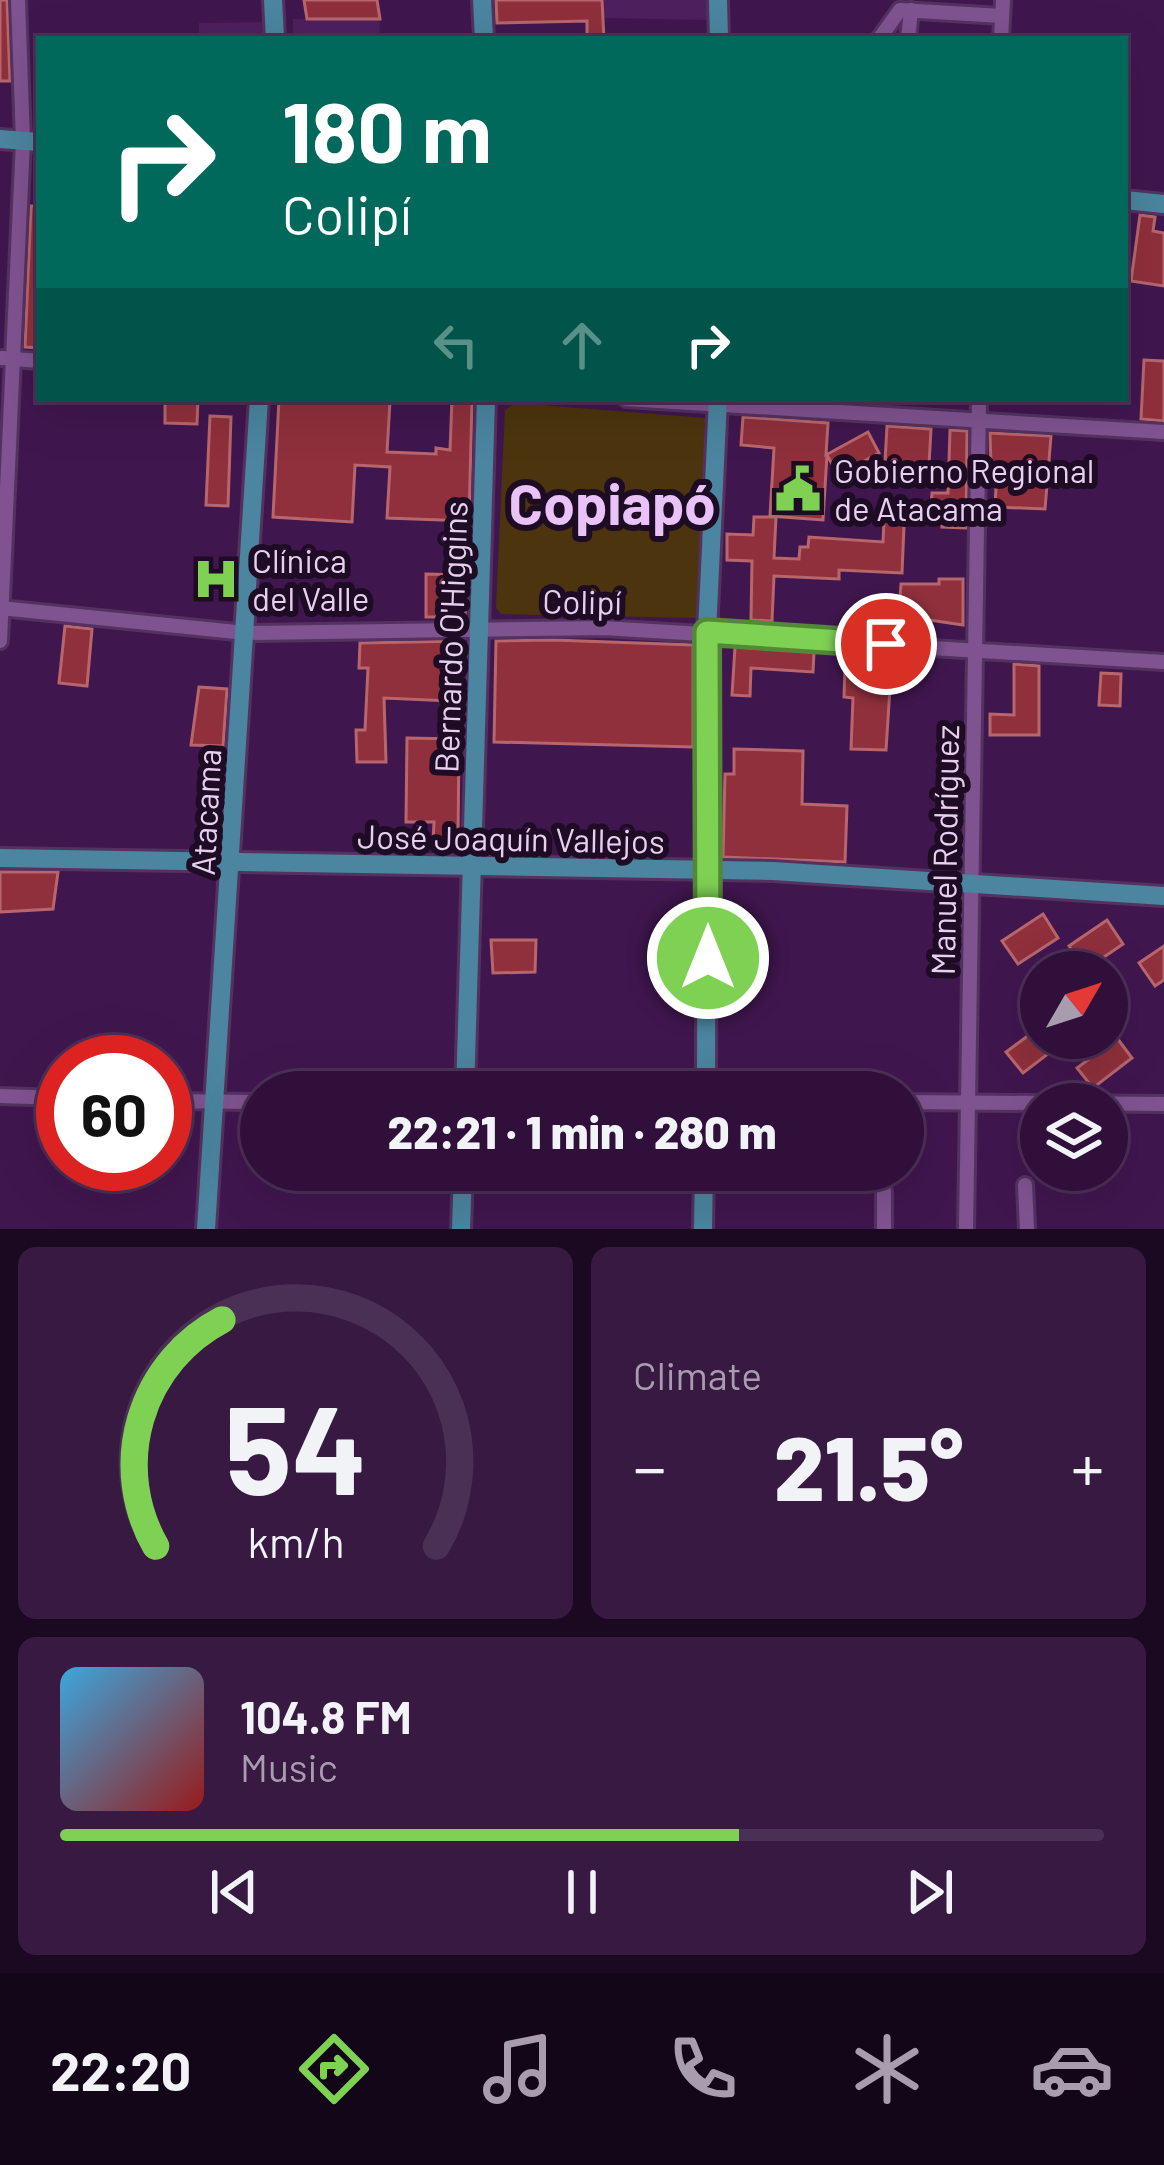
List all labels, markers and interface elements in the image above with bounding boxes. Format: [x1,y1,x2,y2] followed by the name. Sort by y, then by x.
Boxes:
[282,79,492,180] text: 180 m
[84,84,240,240] icon: right
[282,181,412,246] text: Colipí
[423,312,489,378] icon: left
[549,312,615,378] icon: ahead
[675,312,741,378] icon: right
[834,450,1094,528] place label: Gobierno Regional de Atacama
[773,464,823,514] public building icon: Gobierno Regional de Atacama
[509,468,715,536] district label: Copiapó
[425,501,475,773] street label: Bernardo O'Higgins
[252,540,369,618] place label: Clínica del Valle
[191,554,241,604] hospital icon: Clínica del Valle
[542,580,622,622] street label: Colipí
[835,593,937,695] pin
[853,611,919,677] icon: arrive
[922,724,966,976] street label: Manuel Rodríguez
[182,748,228,876] street label: Atacama
[357,815,665,861] street label: José Joaquín Vallejos
[645,895,771,1021] position arrow
[1020,951,1128,1059] north arrow
[1020,951,1128,1191] map controls
[36,1035,192,1191] speed limit sign: 60
[1020,1083,1128,1191] button: layers
[388,1104,776,1158] text: 22:21 · 1 min · 280 m
[633,1351,762,1398] text: Climate
[224,1370,367,1520] text: 54
[774,1411,963,1519] text: 21.5°
[633,1426,666,1505] text: −
[1071,1426,1104,1505] text: +
[247,1515,344,1567] text: km/h
[240,1689,412,1743] text: 104.8 FM
[240,1743,338,1790] text: Music
[201,1859,267,1925] icon: previous
[549,1859,615,1925] icon: pause
[897,1859,963,1925] icon: next
[292,2027,376,2111] icon: directions
[476,2027,560,2111] icon: music
[661,2027,745,2111] icon: phone
[845,2027,929,2111] icon: climate
[1030,2027,1114,2111] icon: car
[50,2037,191,2102] text: 22:20

